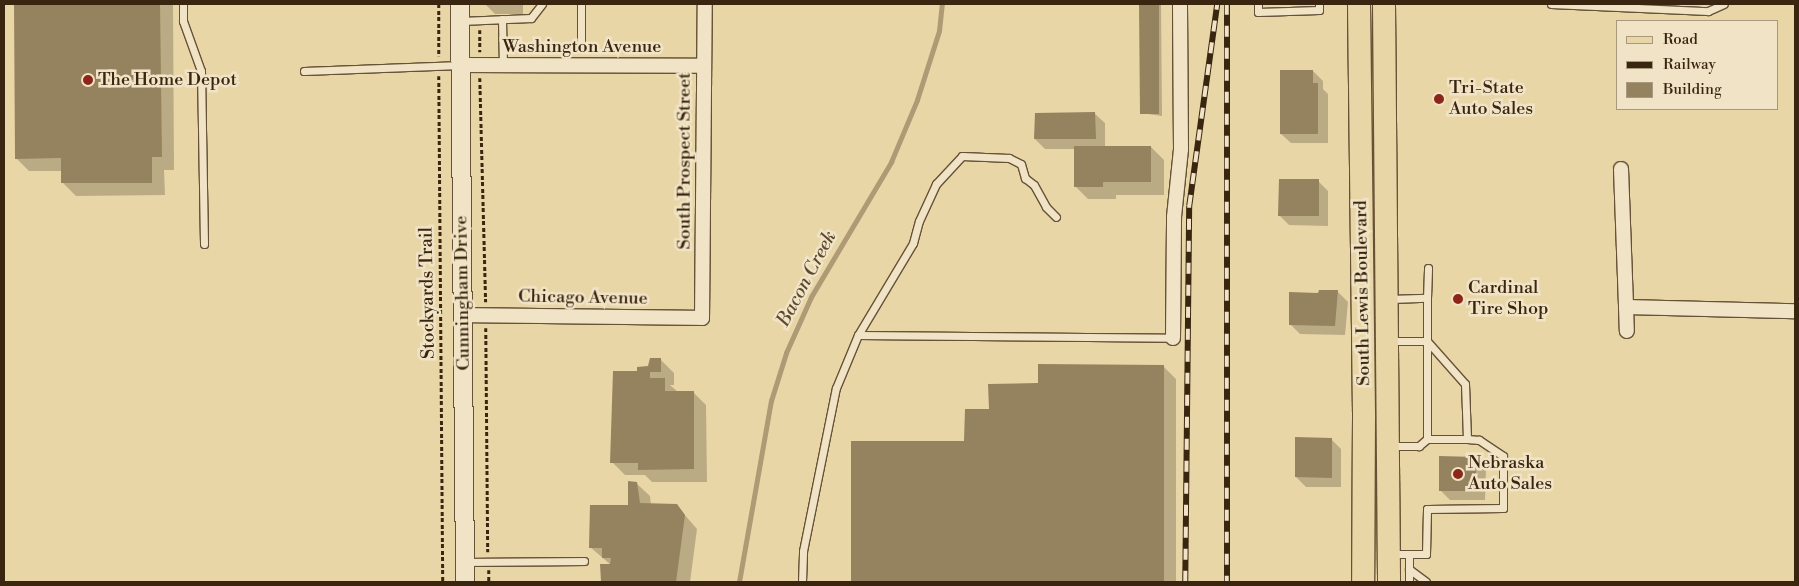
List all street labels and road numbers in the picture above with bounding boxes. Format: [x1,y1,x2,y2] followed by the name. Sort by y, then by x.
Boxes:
[503,36,661,58] street label: Washington Avenue
[674,72,696,250] street label: South Prospect Street
[1351,200,1375,386] street label: South Lewis Boulevard
[451,215,475,371] street label: Cunningham Drive
[416,227,440,359] street label: Stockyards Trail
[518,286,648,310] street label: Chicago Avenue

